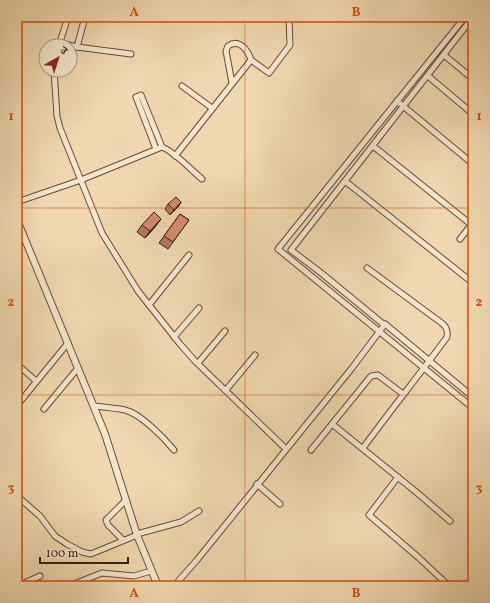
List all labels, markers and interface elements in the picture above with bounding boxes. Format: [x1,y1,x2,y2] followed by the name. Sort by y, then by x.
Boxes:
[129,4,139,22] text: A
[352,4,361,22] text: B
[38,38,78,78] north arrow
[56,43,71,60] text: उ
[8,108,14,126] text: 1
[476,108,482,126] text: 1
[8,294,15,312] text: 2
[476,294,483,312] text: 2
[8,480,15,498] text: 3
[476,480,483,498] text: 3
[40,539,128,565] scale bar
[46,546,79,562] text: 100 m
[129,585,139,603] text: A
[352,585,361,603] text: B

